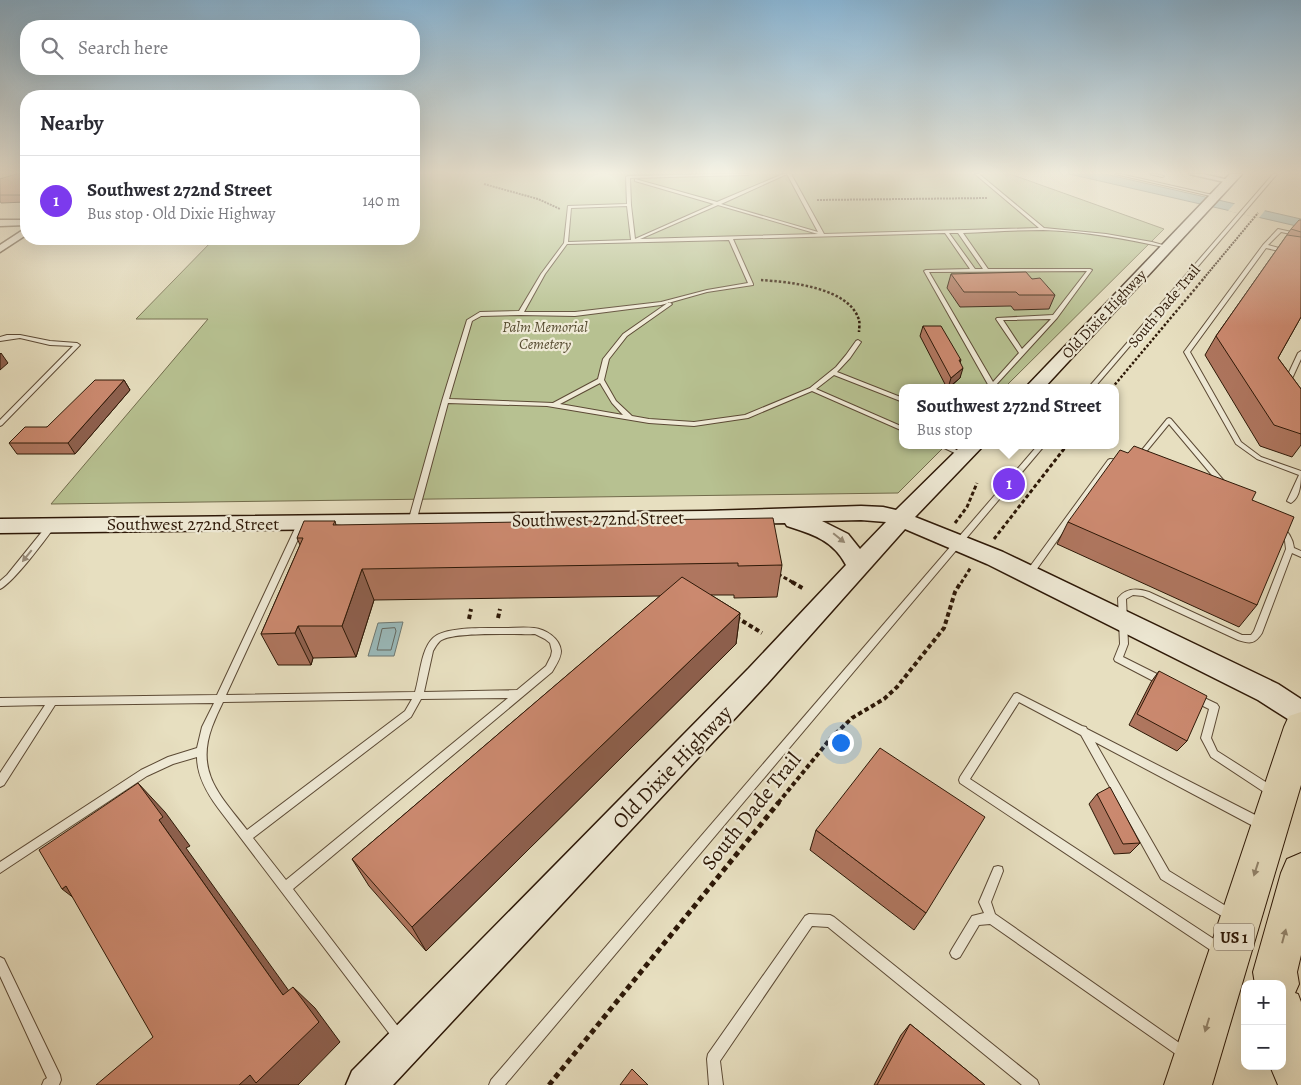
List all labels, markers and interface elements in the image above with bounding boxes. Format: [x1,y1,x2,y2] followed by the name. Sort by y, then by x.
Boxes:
[20,20,420,75] search box
[38,34,66,62] icon: search
[78,35,168,61] text: Search here
[40,109,103,137] text: Nearby
[87,177,272,203] text: Southwest 272nd Street
[53,190,59,212] text: 1
[362,190,400,212] text: 140 m
[87,203,275,225] text: Bus stop · Old Dixie Highway
[1123,260,1205,352] street label: South Dade Trail
[1057,265,1151,363] street label: Old Dixie Highway
[502,317,588,354] park label: Palm Memorial Cemetery
[899,384,1119,449] popup
[916,393,1102,419] text: Southwest 272nd Street
[916,419,972,441] text: Bus stop
[993,465,1025,503] pin: 1
[512,505,684,533] street label: Southwest 272nd Street
[107,512,279,536] street label: Southwest 272nd Street
[832,533,845,544] one-way arrow
[21,550,33,562] one-way arrow
[606,699,739,835] street label: Old Dixie Highway
[828,730,854,756] your location
[695,746,807,876] street label: South Dade Trail
[1251,862,1259,877] one-way arrow
[1214,924,1254,950] road number: US 1
[1280,929,1288,944] one-way arrow
[1241,980,1286,1070] map controls
[1241,980,1286,1025] button: +
[1203,1017,1211,1032] one-way arrow
[1241,1025,1286,1070] button: −

